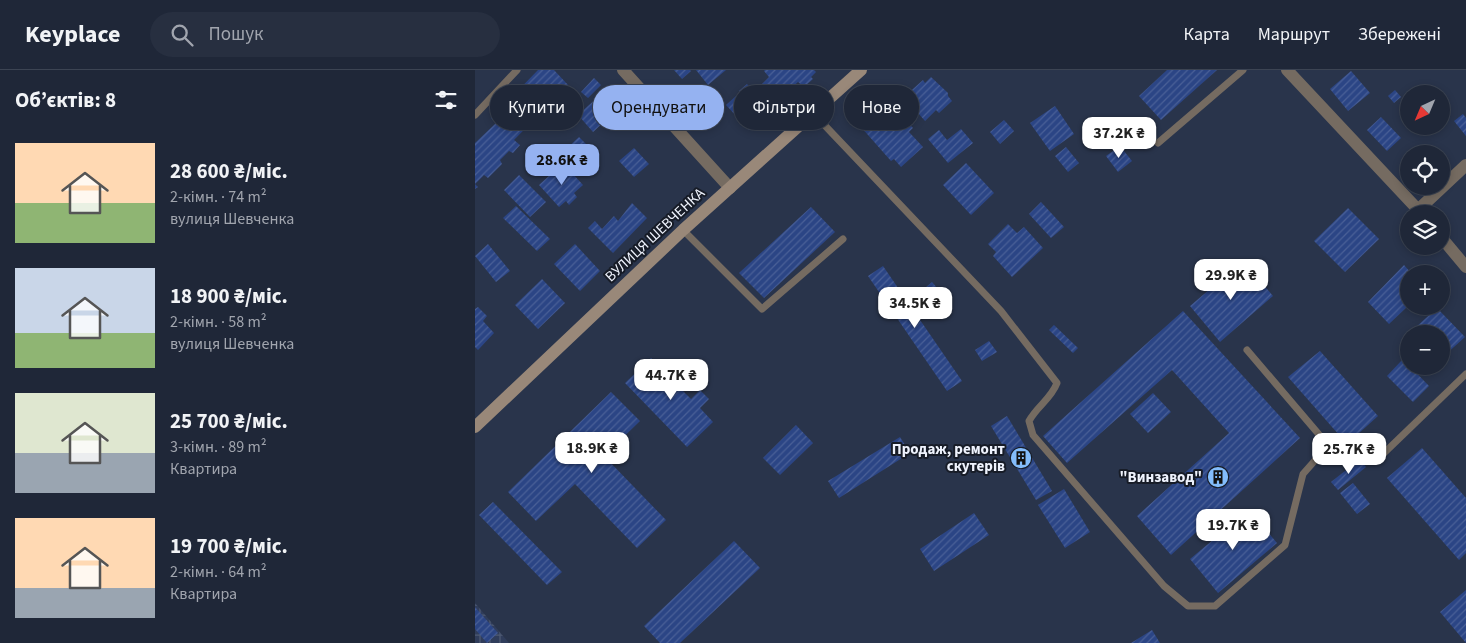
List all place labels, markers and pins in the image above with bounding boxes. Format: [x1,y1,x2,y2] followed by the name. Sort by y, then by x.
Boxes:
[1073,116,1165,159] pin: 37.2K ₴
[516,144,608,186] pin: 28.6K ₴
[1185,258,1277,301] pin: 29.9K ₴
[869,286,961,329] pin: 34.5K ₴
[625,358,717,401] pin: 44.7K ₴
[546,432,638,474] pin: 18.9K ₴
[1303,432,1395,475] pin: 25.7K ₴
[892,439,1005,477] place label: Продаж, ремонт скутерів
[1009,446,1033,470] building icon: Продаж, ремонт скутерів
[1206,465,1230,489] building icon: "Винзавод"
[1120,467,1202,488] place label: "Винзавод"
[1187,508,1279,551] pin: 19.7K ₴

